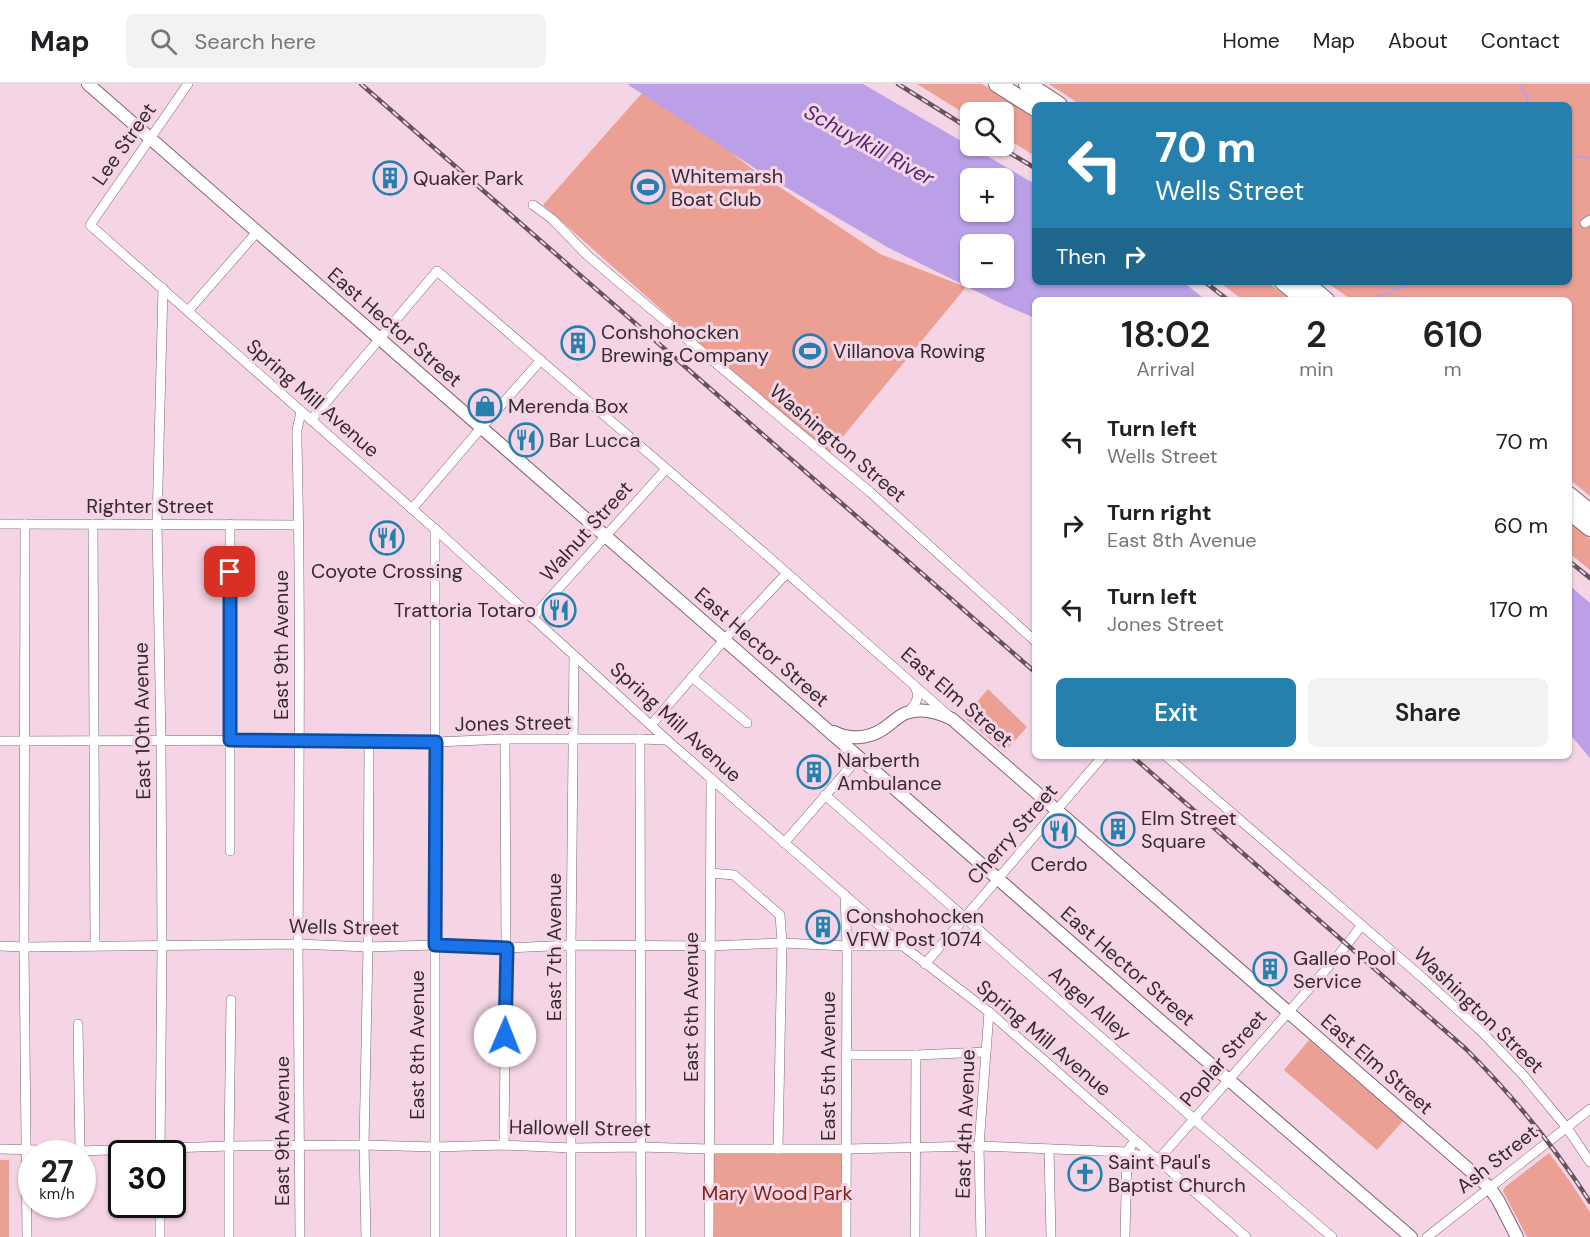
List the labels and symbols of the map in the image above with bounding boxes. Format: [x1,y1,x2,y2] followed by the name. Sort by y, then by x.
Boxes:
[86,98,162,190] street label: Lee Street
[799,98,940,193] water label: Schuylkill River
[372,160,408,196] building icon: Quaker Park
[671,163,783,212] place label: Whitemarsh Boat Club
[413,165,524,191] place label: Quaker Park
[630,169,666,205] sports icon: Whitemarsh Boat Club
[322,261,468,393] street label: East Hector Street
[601,319,769,368] place label: Conshohocken Brewing Company
[560,325,596,361] building icon: Conshohocken Brewing Company
[241,333,385,463] street label: Spring Mill Avenue
[792,333,828,369] sports icon: Villanova Rowing
[833,338,986,364] place label: Villanova Rowing
[764,378,912,508] street label: Washington Street
[467,388,503,424] shop icon: Merenda Box
[508,393,628,419] place label: Merenda Box
[508,422,544,458] restaurant icon: Bar Lucca
[549,427,640,453] place label: Bar Lucca
[534,475,638,587] street label: Walnut Street
[86,493,214,519] street label: Righter Street
[369,520,405,556] restaurant icon: Coyote Crossing
[204,546,255,597] pin
[311,558,463,584] place label: Coyote Crossing
[268,570,294,720] street label: East 9th Avenue
[689,581,835,713] street label: East Hector Street
[541,592,577,628] restaurant icon: Trattoria Totaro
[394,597,536,623] place label: Trattoria Totaro
[895,641,1019,753] street label: East Elm Street
[128,642,156,800] street label: East 10th Avenue
[605,656,747,788] street label: Spring Mill Avenue
[454,709,572,737] street label: Jones Street
[837,747,942,796] place label: Narberth Ambulance
[796,754,832,790] building icon: Narberth Ambulance
[961,778,1063,890] street label: Cherry Street
[1141,805,1237,854] place label: Elm Street Square
[1100,811,1136,847] building icon: Elm Street Square
[1041,813,1077,849] restaurant icon: Cerdo
[1030,851,1088,877] place label: Cerdo
[541,873,567,1021] street label: East 7th Avenue
[1055,900,1201,1032] street label: East Hector Street
[846,903,984,952] place label: Conshohocken VFW Post 1074
[805,909,841,945] building icon: Conshohocken VFW Post 1074
[288,913,400,941] street label: Wells Street
[678,932,704,1082] street label: East 6th Avenue
[1408,941,1550,1079] street label: Washington Street
[1293,945,1396,994] place label: Galleo Pool Service
[1252,951,1288,987] building icon: Galleo Pool Service
[1043,960,1137,1046] street label: Angel Alley
[404,970,430,1120] street label: East 8th Avenue
[971,974,1117,1102] street label: Spring Mill Avenue
[815,991,841,1141] street label: East 5th Avenue
[473,1004,537,1068] position arrow
[1174,1004,1272,1112] street label: Poplar Street
[1315,1008,1439,1120] street label: East Elm Street
[949,1049,981,1199] street label: East 4th Avenue
[269,1056,295,1206] street label: East 9th Avenue
[509,1114,651,1142] street label: Hallowell Street
[1451,1119,1543,1199] street label: Ash Street
[108,1140,186,1218] speed limit sign: 30
[1108,1149,1246,1198] place label: Saint Paul's Baptist Church
[1067,1156,1103,1192] church icon: Saint Paul's Baptist Church
[702,1180,852,1206] park label: Mary Wood Park

